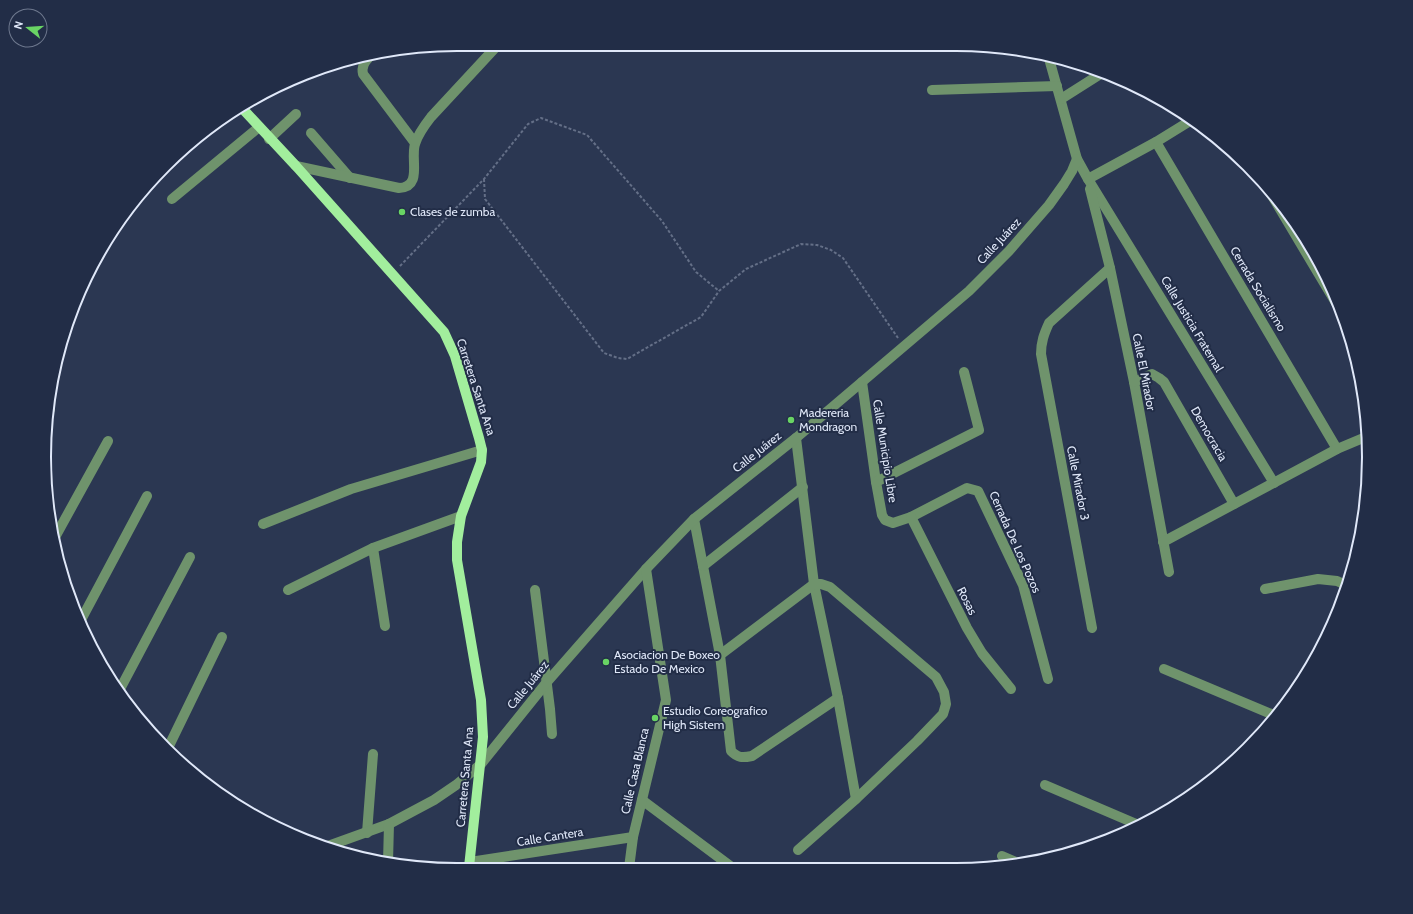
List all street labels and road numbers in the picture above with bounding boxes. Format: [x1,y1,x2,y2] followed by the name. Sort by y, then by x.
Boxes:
[973,214,1024,267] street label: Calle Juárez
[1227,243,1290,334] street label: Cerrada Socialismo
[1158,273,1227,375] street label: Calle Justicia Fraternal
[1130,332,1159,412] street label: Calle El Mirador
[454,337,499,437] street label: Carretera Santa Ana
[870,398,901,504] street label: Calle Municipio Libre
[1188,404,1231,464] street label: Democracia
[729,428,784,475] street label: Calle Juárez
[1064,444,1093,521] street label: Calle Mirador 3
[986,489,1045,595] street label: Cerrada De Los Pozos
[954,584,981,617] street label: Rosas
[504,657,552,712] street label: Calle Juárez
[453,726,476,828] street label: Carretera Santa Ana
[617,726,652,815] street label: Calle Casa Blanca
[516,824,584,849] street label: Calle Cantera

